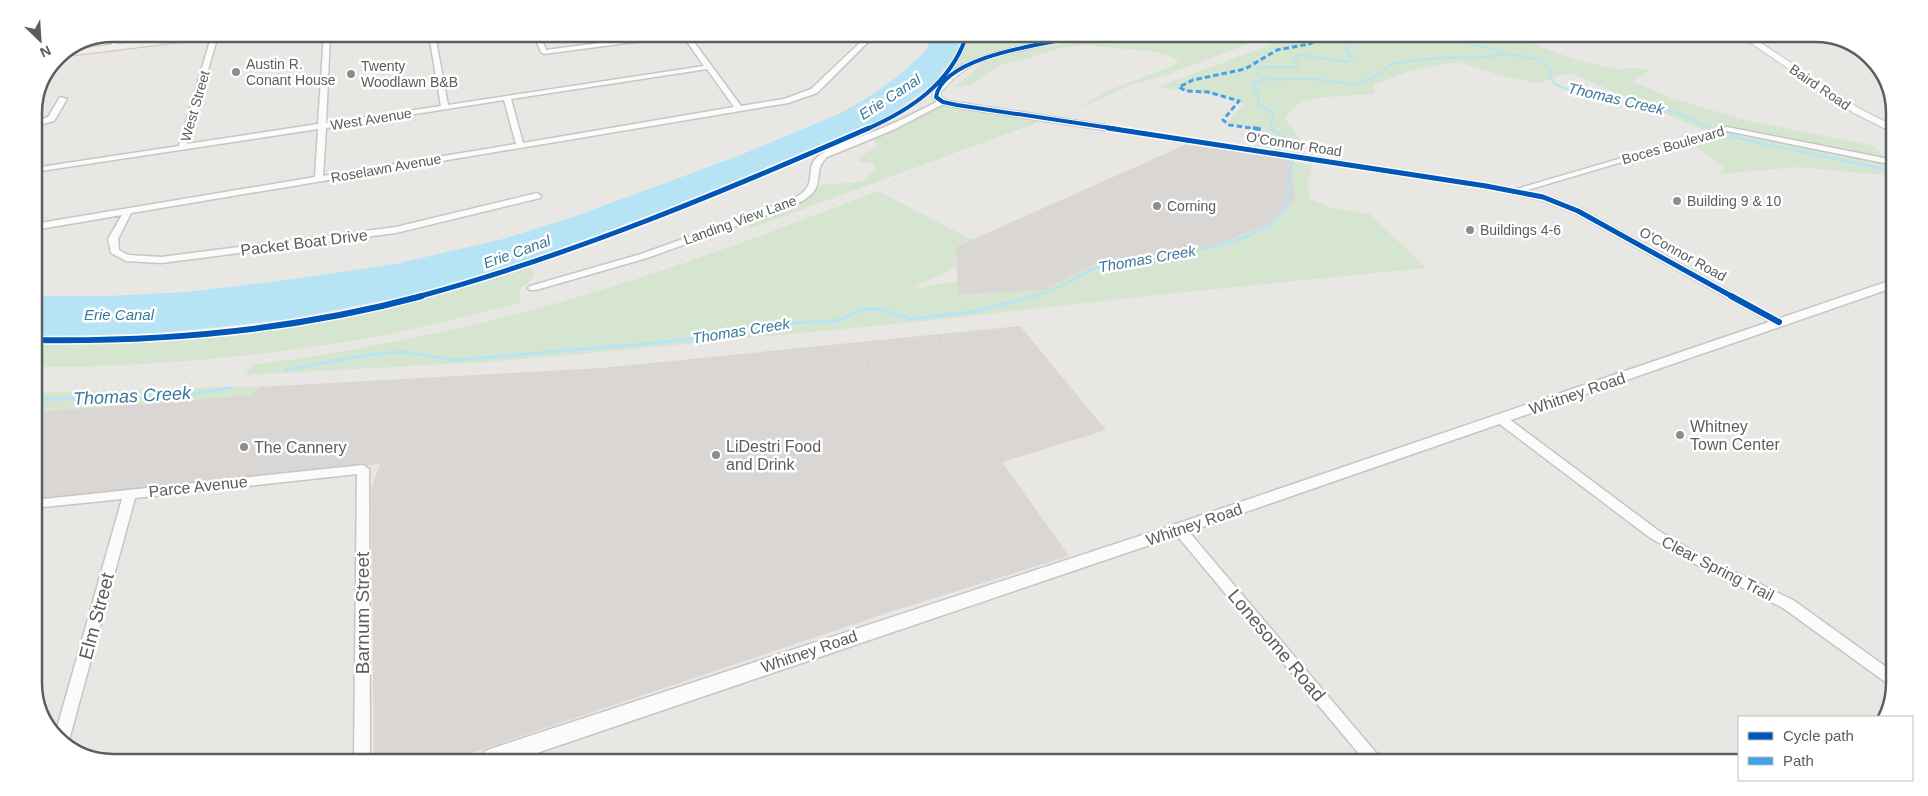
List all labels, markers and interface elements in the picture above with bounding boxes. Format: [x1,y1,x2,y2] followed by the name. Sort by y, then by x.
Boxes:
[15,15,65,65] north arrow
[38,42,53,61] text: N
[246,56,336,88] place label: Austin R. Conant House
[361,58,458,90] place label: Twenty Woodlawn B&B
[1786,61,1854,113] street label: Baird Road
[230,66,242,78] marker: Austin R. Conant House
[345,68,357,80] marker: Twenty Woodlawn B&B
[177,69,213,143] street label: West Street
[856,70,924,123] water label: Erie Canal
[1566,79,1667,118] water label: Thomas Creek
[329,105,413,133] street label: West Avenue
[1620,123,1726,167] street label: Boces Boulevard
[1245,129,1343,159] street label: O'Connor Road
[330,150,443,186] street label: Roselawn Avenue
[681,192,799,248] street label: Landing View Lane
[1687,193,1781,209] place label: Building 9 & 10
[1671,195,1683,207] marker: Building 9 & 10
[1167,198,1216,214] place label: Corning
[1151,200,1163,212] marker: Corning
[1480,222,1561,238] place label: Buildings 4-6
[1464,224,1476,236] marker: Buildings 4-6
[1637,224,1729,284] street label: O'Connor Road
[239,226,369,259] street label: Packet Boat Drive
[481,231,553,271] water label: Erie Canal
[1097,241,1198,275] water label: Thomas Creek
[84,306,155,323] water label: Erie Canal
[691,314,792,347] water label: Thomas Creek
[1527,369,1627,418] street label: Whitney Road
[73,383,192,409] water label: Thomas Creek
[1690,418,1780,453] place label: Whitney Town Center
[1674,429,1686,441] marker: Whitney Town Center
[726,438,821,473] place label: LiDestri Food and Drink
[254,439,347,456] place label: The Cannery
[238,441,250,453] marker: The Cannery
[710,449,722,461] marker: LiDestri Food and Drink
[148,473,248,500] street label: Parce Avenue
[1144,500,1244,549] street label: Whitney Road
[1659,533,1777,604] street label: Clear Spring Trail
[352,551,373,674] street label: Barnum Street
[75,570,118,662] street label: Elm Street
[1224,585,1329,705] street label: Lonesome Road
[759,627,859,676] street label: Whitney Road
[1738,716,1913,781] legend
[1783,727,1854,744] text: Cycle path
[1783,752,1814,769] text: Path

